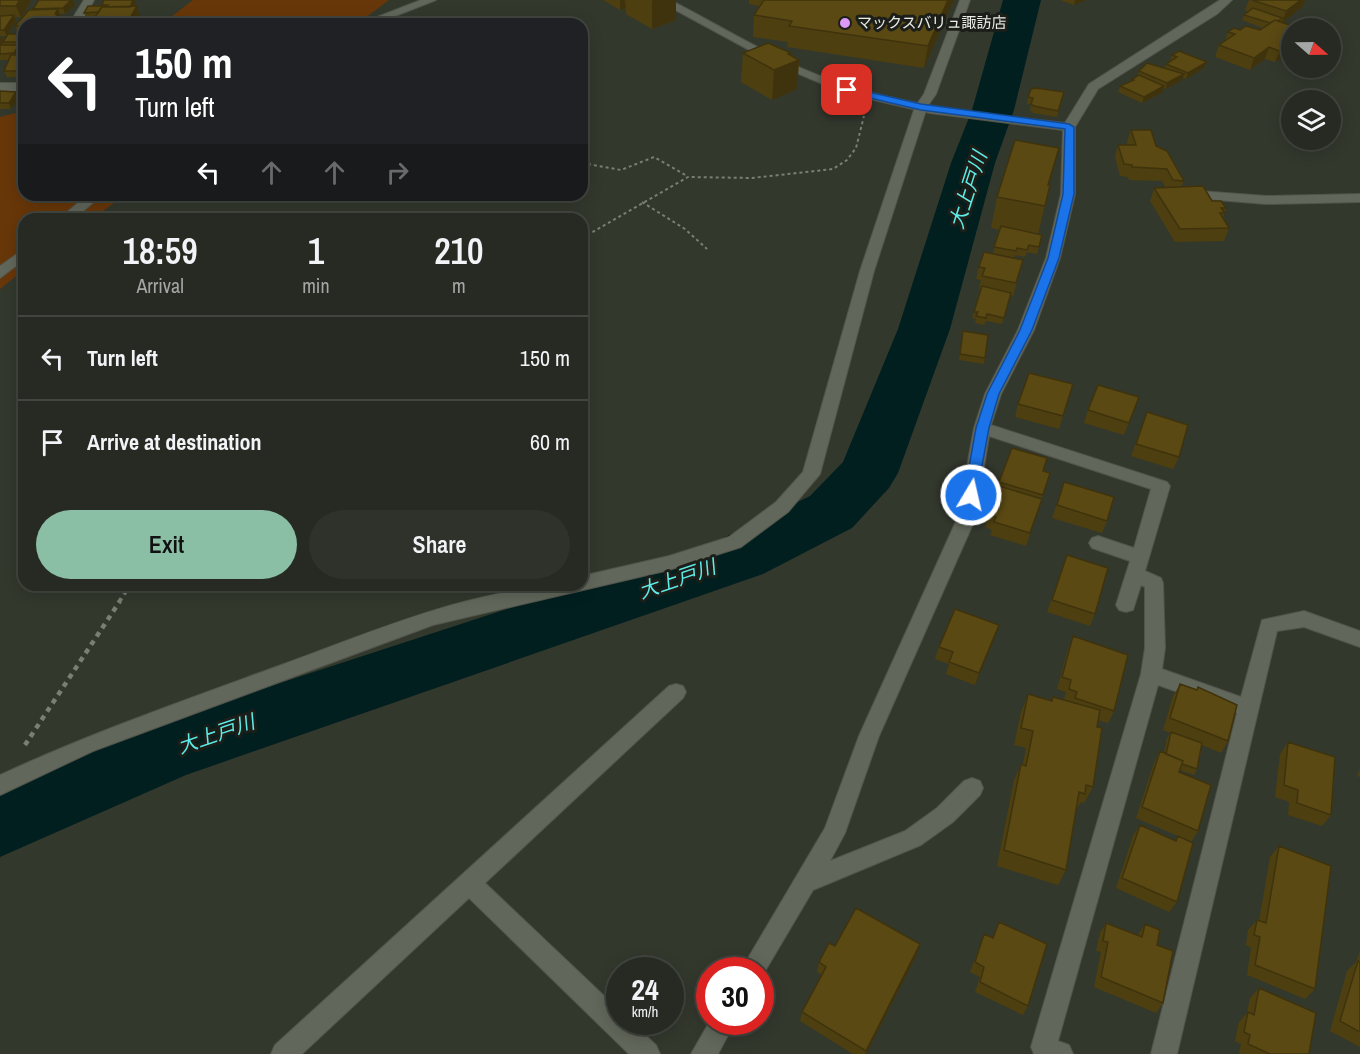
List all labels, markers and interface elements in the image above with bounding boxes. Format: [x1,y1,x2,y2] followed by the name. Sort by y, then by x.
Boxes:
[857,12,1007,33] place label: マックスバリュ諏訪店
[838,16,852,30] marker: マックスバリュ諏訪店
[1281,18,1341,78] north arrow
[1281,18,1341,150] map controls
[135,35,233,91] text: 150 m
[36,42,114,120] icon: left
[821,64,872,115] pin
[830,73,863,106] icon: arrive
[135,89,214,125] text: Turn left
[1281,90,1341,150] button: layers
[942,146,993,232] water label: 大上戸川
[192,156,225,189] icon: left
[255,156,288,189] icon: ahead
[318,156,351,189] icon: ahead
[381,156,414,189] icon: right
[123,227,198,275] text: 18:59
[308,227,324,275] text: 1
[434,227,483,275] text: 210
[136,272,184,299] text: Arrival
[302,272,330,299] text: min
[452,272,466,299] text: m
[36,342,69,375] icon: left
[87,343,158,373] text: Turn left
[520,343,570,373] text: 150 m
[36,426,69,459] icon: arrive
[87,427,261,457] text: Arrive at destination
[530,427,570,457] text: 60 m
[939,463,1003,527] position arrow
[36,510,297,579] button: Exit
[309,510,570,579] button: Share
[635,552,721,604] water label: 大上戸川
[174,707,260,759] water label: 大上戸川
[696,957,774,1035] speed limit sign: 30
[631,969,659,1009] text: 24
[632,1001,658,1022] text: km/h

